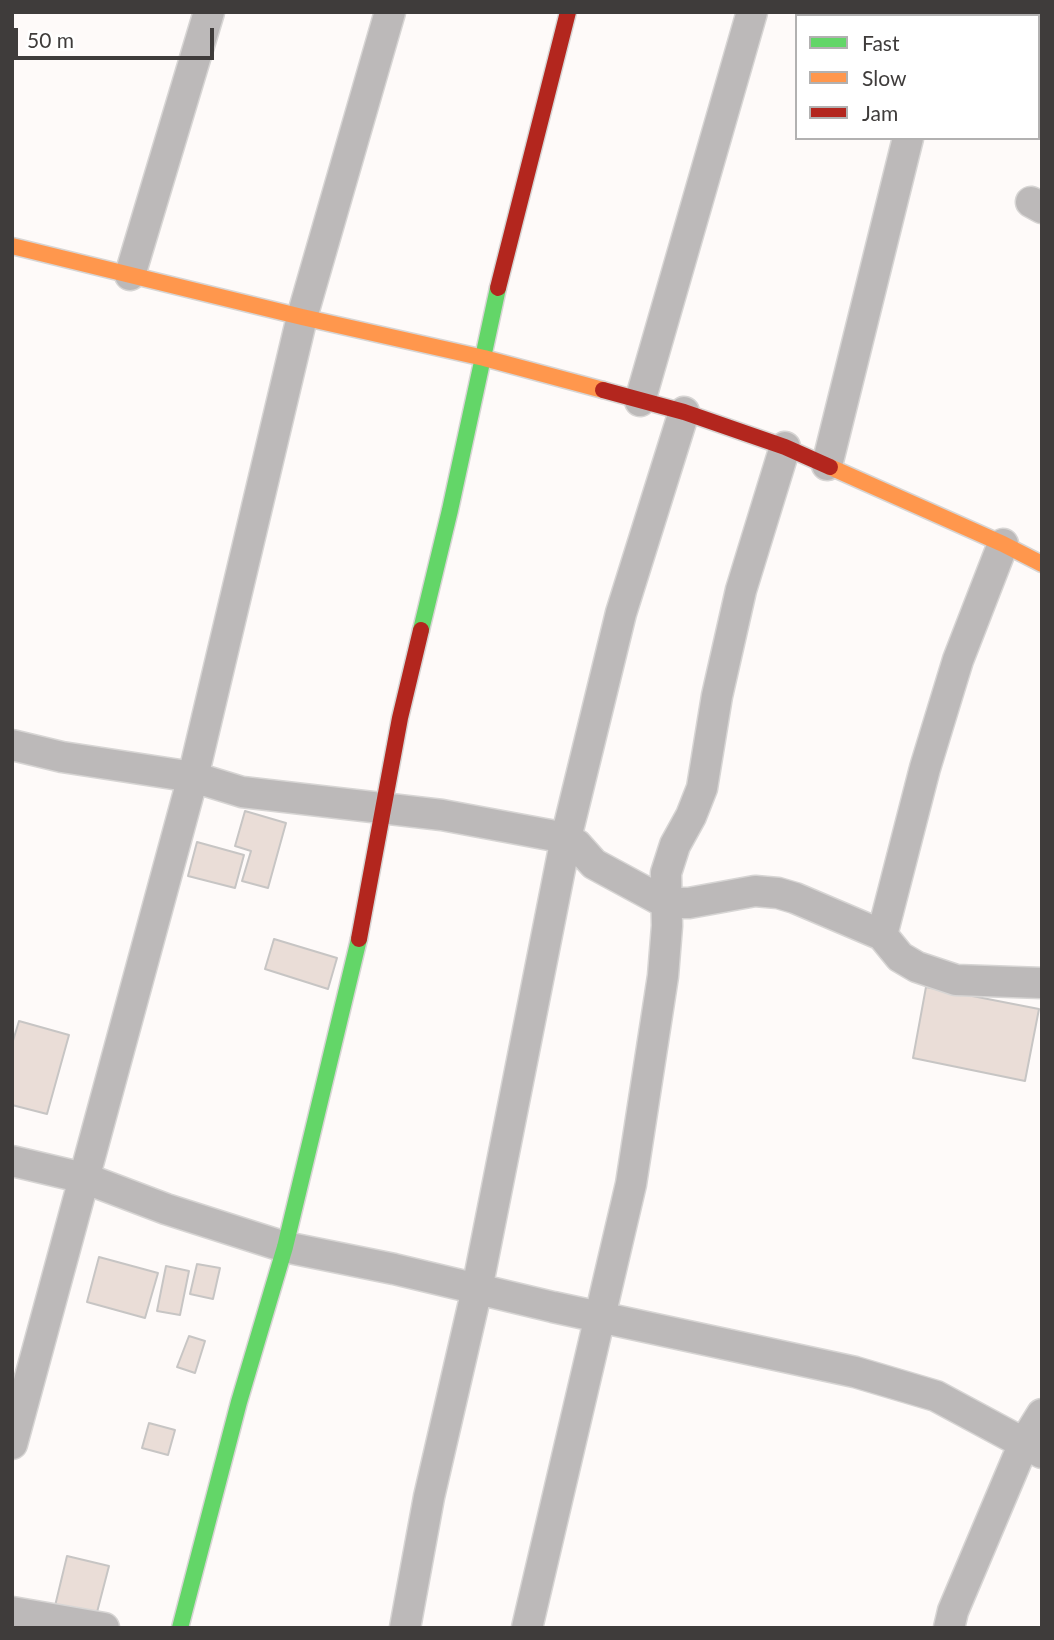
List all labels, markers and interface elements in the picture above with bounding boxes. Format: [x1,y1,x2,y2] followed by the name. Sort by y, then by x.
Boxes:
[18,14,217,58] scale bar
[795,14,1040,140] legend
[27,27,74,52] text: 50 m
[862,30,899,55] text: Fast
[862,65,906,90] text: Slow
[862,100,898,125] text: Jam

